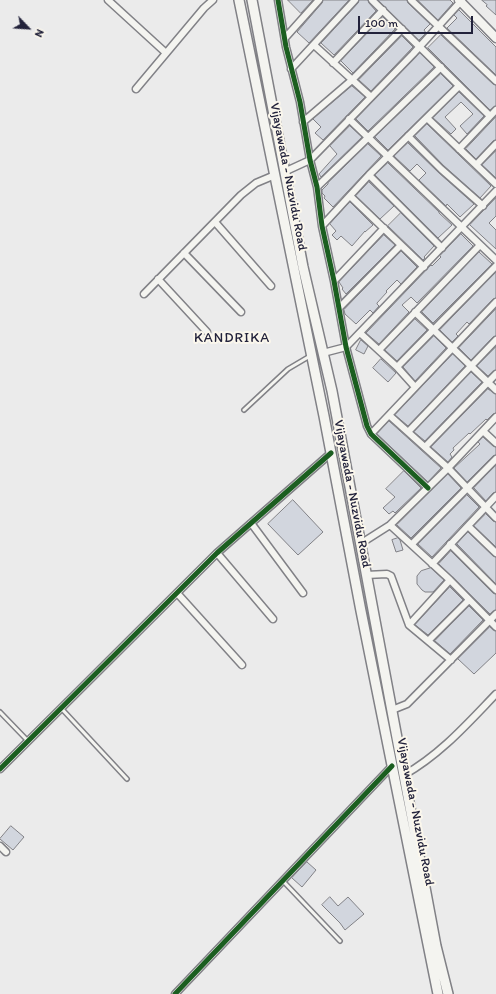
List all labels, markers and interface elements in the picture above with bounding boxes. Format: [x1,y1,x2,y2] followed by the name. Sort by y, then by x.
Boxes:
[8,8,48,48] north arrow
[360,8,475,34] scale bar
[365,16,398,30] text: 100 m
[32,27,47,39] text: N
[266,102,310,252] street label: Vijayawada - Nuzvidu Road
[195,330,269,346] district label: KANDRIKA
[330,419,374,569] street label: Vijayawada - Nuzvidu Road
[393,737,437,887] street label: Vijayawada - Nuzvidu Road

